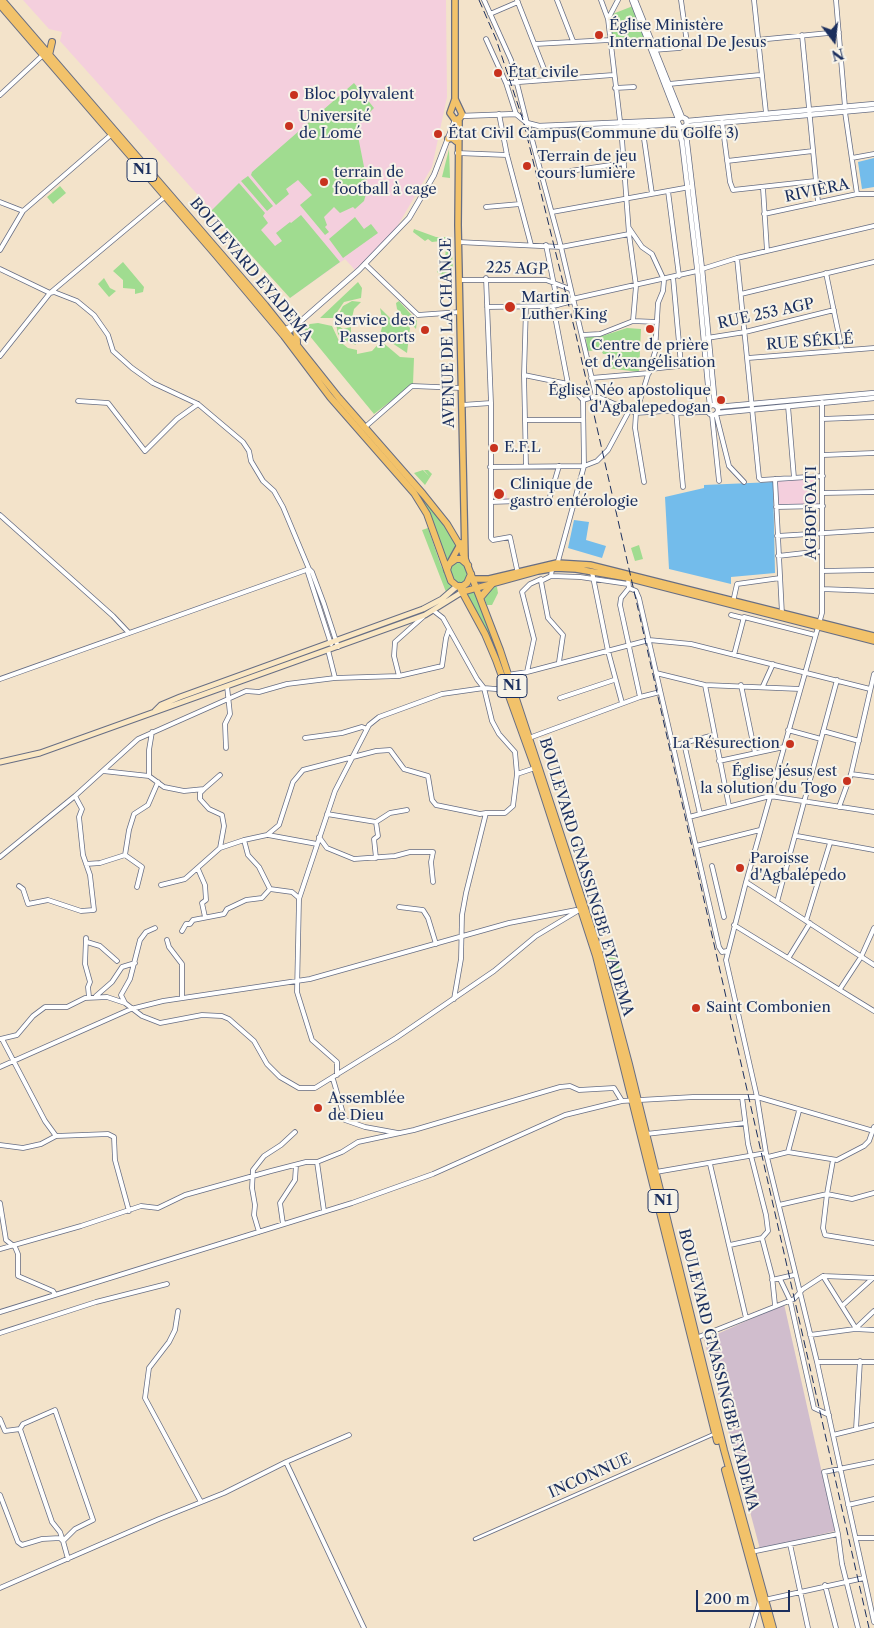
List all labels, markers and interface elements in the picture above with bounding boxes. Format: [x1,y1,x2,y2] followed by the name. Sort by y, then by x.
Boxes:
[809,15,859,65] north arrow
[609,17,767,52] place label: Église Ministère International De Jesus
[593,29,605,41] marker: Église Ministère International De Jesus
[830,44,846,65] text: N
[508,64,579,82] place label: État civile
[492,67,504,79] marker: État civile
[304,86,414,104] place label: Bloc polyvalent
[288,89,300,101] marker: Bloc polyvalent
[299,108,371,143] place label: Université de Lomé
[283,120,295,132] marker: Université de Lomé
[448,125,739,143] place label: État Civil Campus(Commune du Golfe 3)
[432,128,444,140] marker: État Civil Campus(Commune du Golfe 3)
[537,148,637,183] place label: Terrain de jeu cours lumière
[127,158,157,182] road number: N1
[521,160,533,172] marker: Terrain de jeu cours lumière
[334,164,437,199] place label: terrain de football à cage
[783,175,851,207] street label: RIVIÈRA
[318,176,330,188] marker: terrain de football à cage
[186,194,316,346] street label: BOULEVARD EYADEMA
[437,238,459,428] street label: AVENUE DE LA CHANCE
[486,259,548,279] street label: 225 AGP
[521,289,607,324] place label: Martin Luther King
[716,295,816,333] street label: RUE 253 AGP
[503,300,517,314] marker: Martin Luther King
[334,312,415,347] place label: Service des Passeports
[644,323,656,335] marker: Centre de prière et d'évangélisation
[419,324,431,336] marker: Service des Passeports
[766,330,854,354] street label: RUE SÉKLÉ
[584,337,716,372] place label: Centre de prière et d'évangélisation
[548,382,711,417] place label: Église Néo apostolique d'Agbalepedogan
[715,394,727,406] marker: Église Néo apostolique d'Agbalepedogan
[504,439,541,457] place label: E.F.L
[488,442,500,454] marker: E.F.L
[803,466,821,560] street label: AGBOFOATI
[510,476,638,511] place label: Clinique de gastro entérologie
[492,487,506,501] marker: Clinique de gastro entérologie
[497,674,527,698] road number: N1
[672,735,780,753] place label: La Résurection
[535,736,637,1018] street label: BOULEVARD GNASSINGBE EYADEMA
[784,738,796,750] marker: La Résurection
[700,763,837,798] place label: Église jésus est la solution du Togo
[841,775,853,787] marker: Église jésus est la solution du Togo
[750,850,846,885] place label: Paroisse d'Agbalépedo
[734,862,746,874] marker: Paroisse d'Agbalépedo
[706,999,831,1017] place label: Saint Combonien
[690,1002,702,1014] marker: Saint Combonien
[328,1090,405,1125] place label: Assemblée de Dieu
[312,1102,324,1114] marker: Assemblée de Dieu
[648,1190,678,1212] road number: N1
[674,1227,762,1513] street label: BOULEVARD GNASSINGBE EYADEMA
[546,1450,634,1502] street label: INCONNUE
[699,1580,793,1612] scale bar
[704,1589,750,1608] text: 200 m

